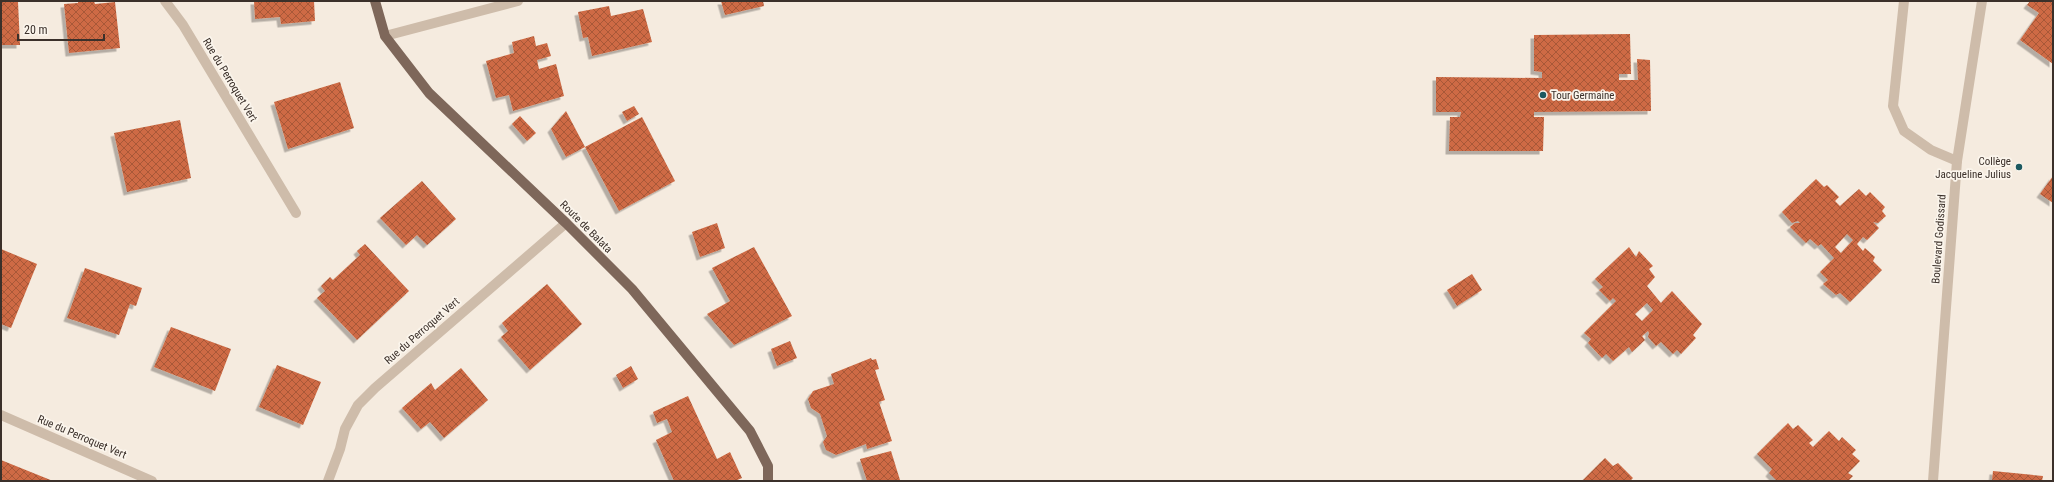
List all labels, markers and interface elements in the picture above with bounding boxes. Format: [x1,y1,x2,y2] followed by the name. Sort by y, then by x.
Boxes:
[18,16,104,42] scale bar
[24,23,48,37] text: 20 m
[200,36,260,124] street label: Rue du Perroquet Vert
[1551,89,1614,102] place label: Tour Germaine
[1538,90,1548,100] marker: Tour Germaine
[1935,155,2011,181] place label: Collège Jacqueline Julius
[2014,162,2024,172] marker: Collège Jacqueline Julius
[1929,194,1949,284] street label: Boulevard Godissard
[557,198,615,256] street label: Route de Balata
[382,295,462,367] street label: Rue du Perroquet Vert
[36,412,128,462] street label: Rue du Perroquet Vert

